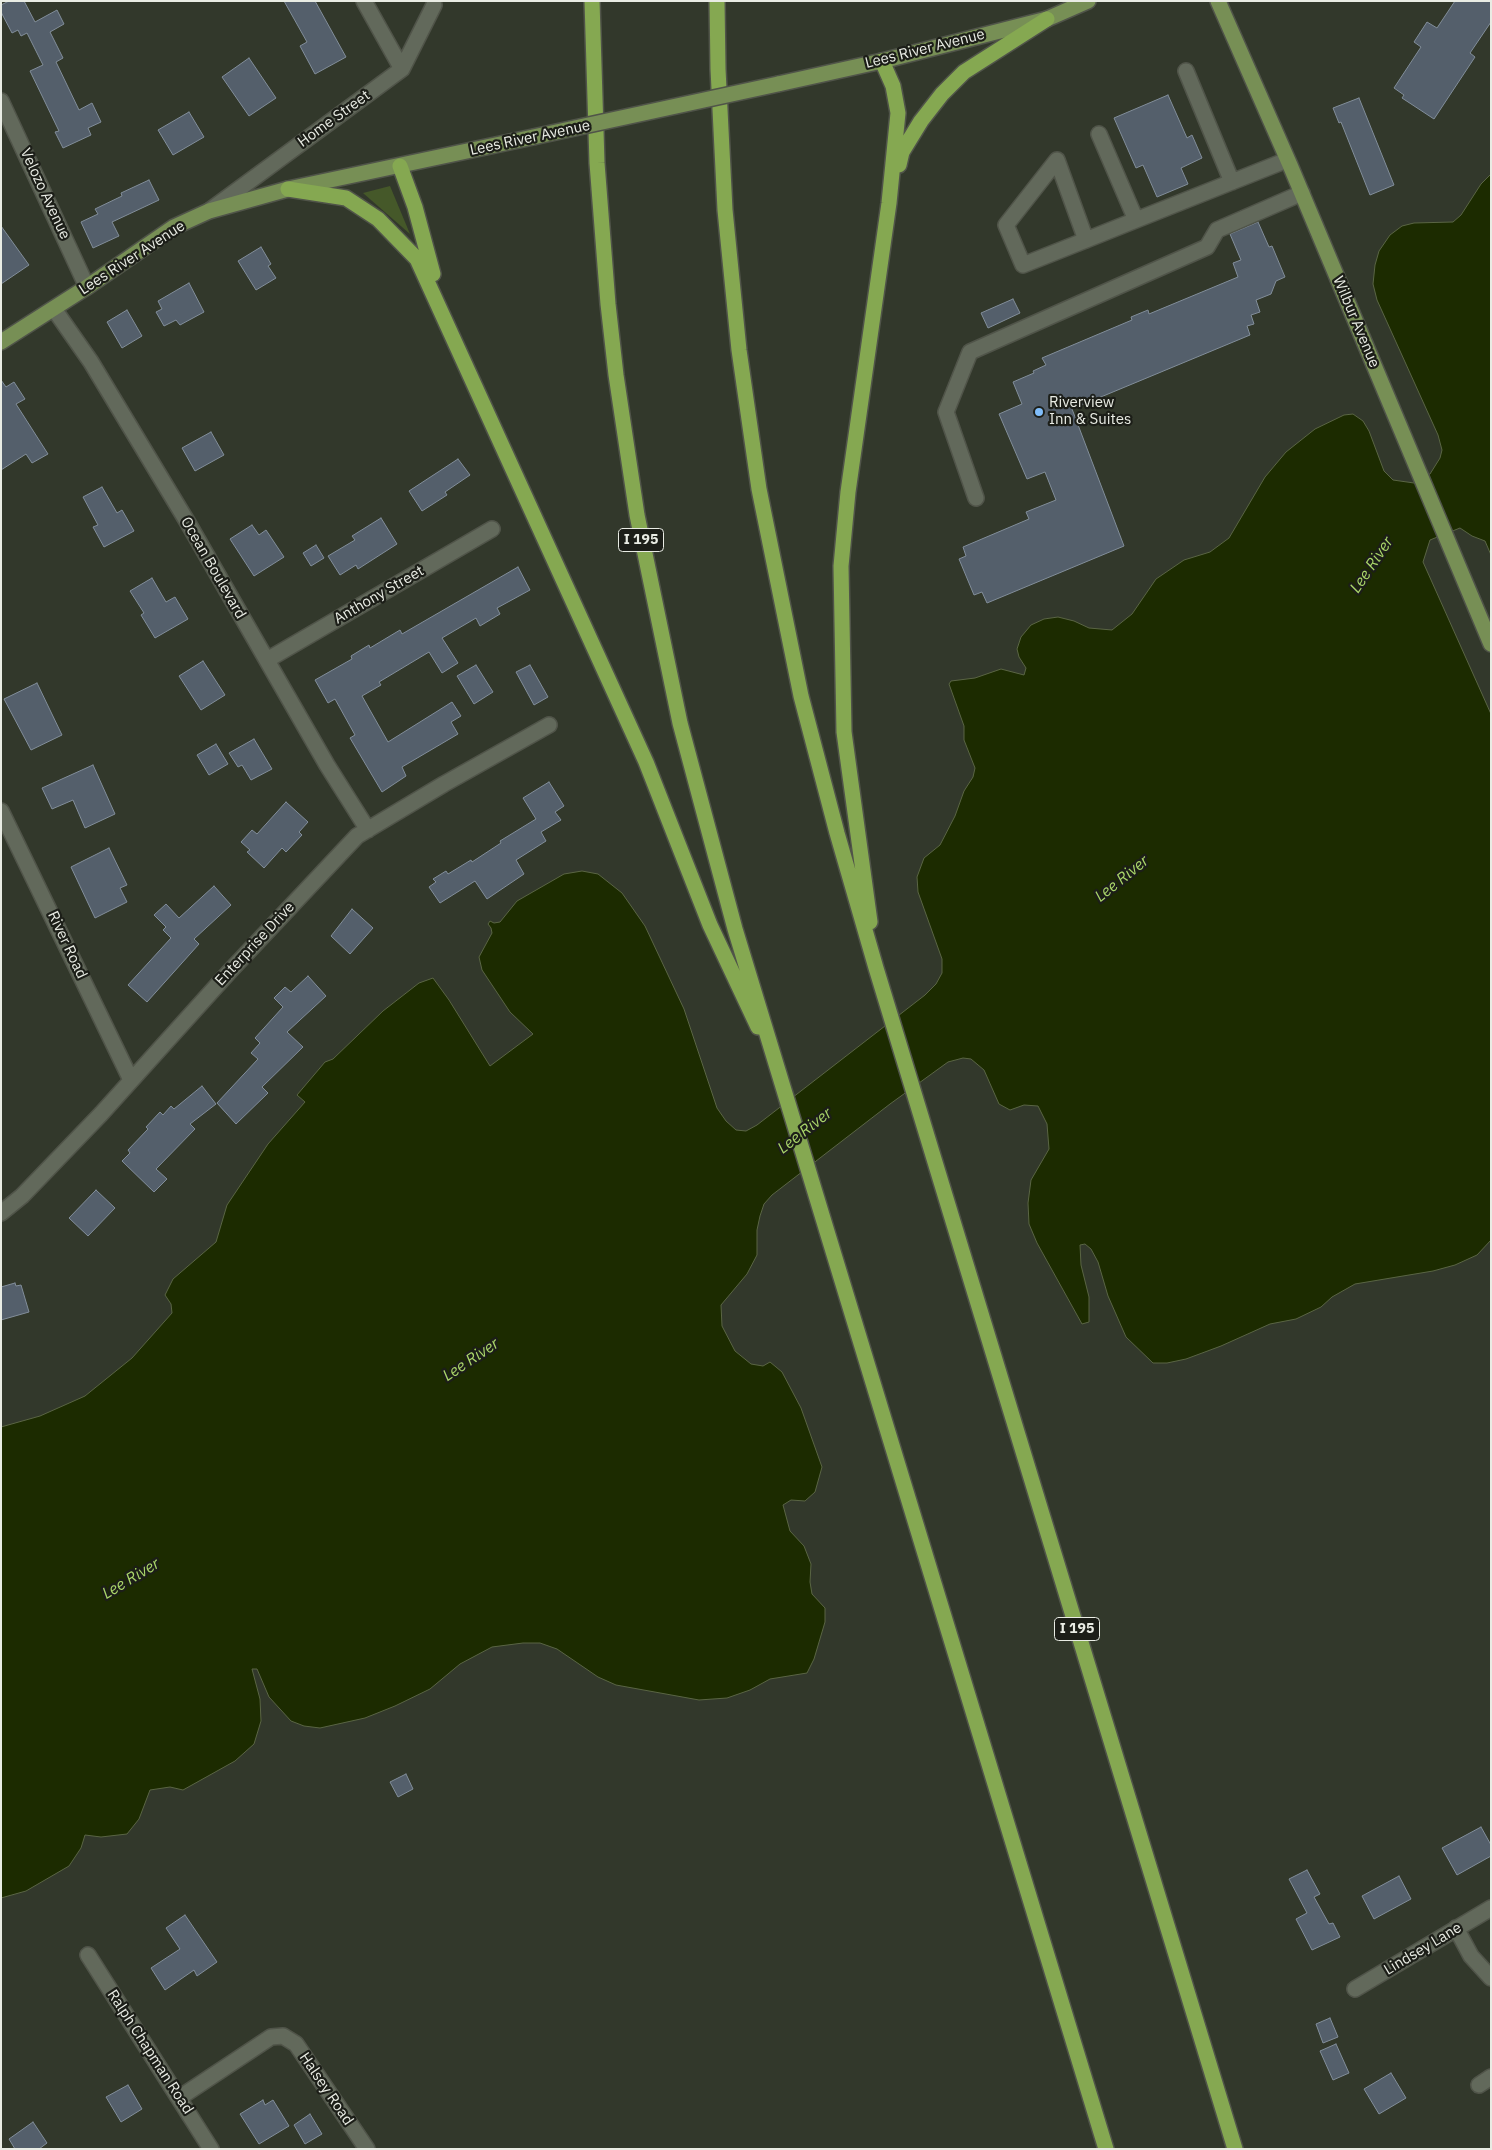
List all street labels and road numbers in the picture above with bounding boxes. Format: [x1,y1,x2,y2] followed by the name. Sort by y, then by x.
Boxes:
[863,25,987,73] street label: Lees River Avenue
[294,87,374,151] street label: Home Street
[468,116,592,160] street label: Lees River Avenue
[16,146,74,242] street label: Velozo Avenue
[76,217,188,299] street label: Lees River Avenue
[1329,274,1383,370] street label: Wilbur Avenue
[177,514,249,622] street label: Ocean Boulevard
[618,528,664,552] road number: I 195
[331,562,427,628] street label: Anthony Street
[212,898,298,990] street label: Enterprise Drive
[44,908,90,982] street label: River Road
[1054,1618,1100,1640] road number: I 195
[1381,1919,1465,1979] street label: Lindsey Lane
[103,1987,197,2117] street label: Ralph Chapman Road
[295,2049,357,2129] street label: Halsey Road

